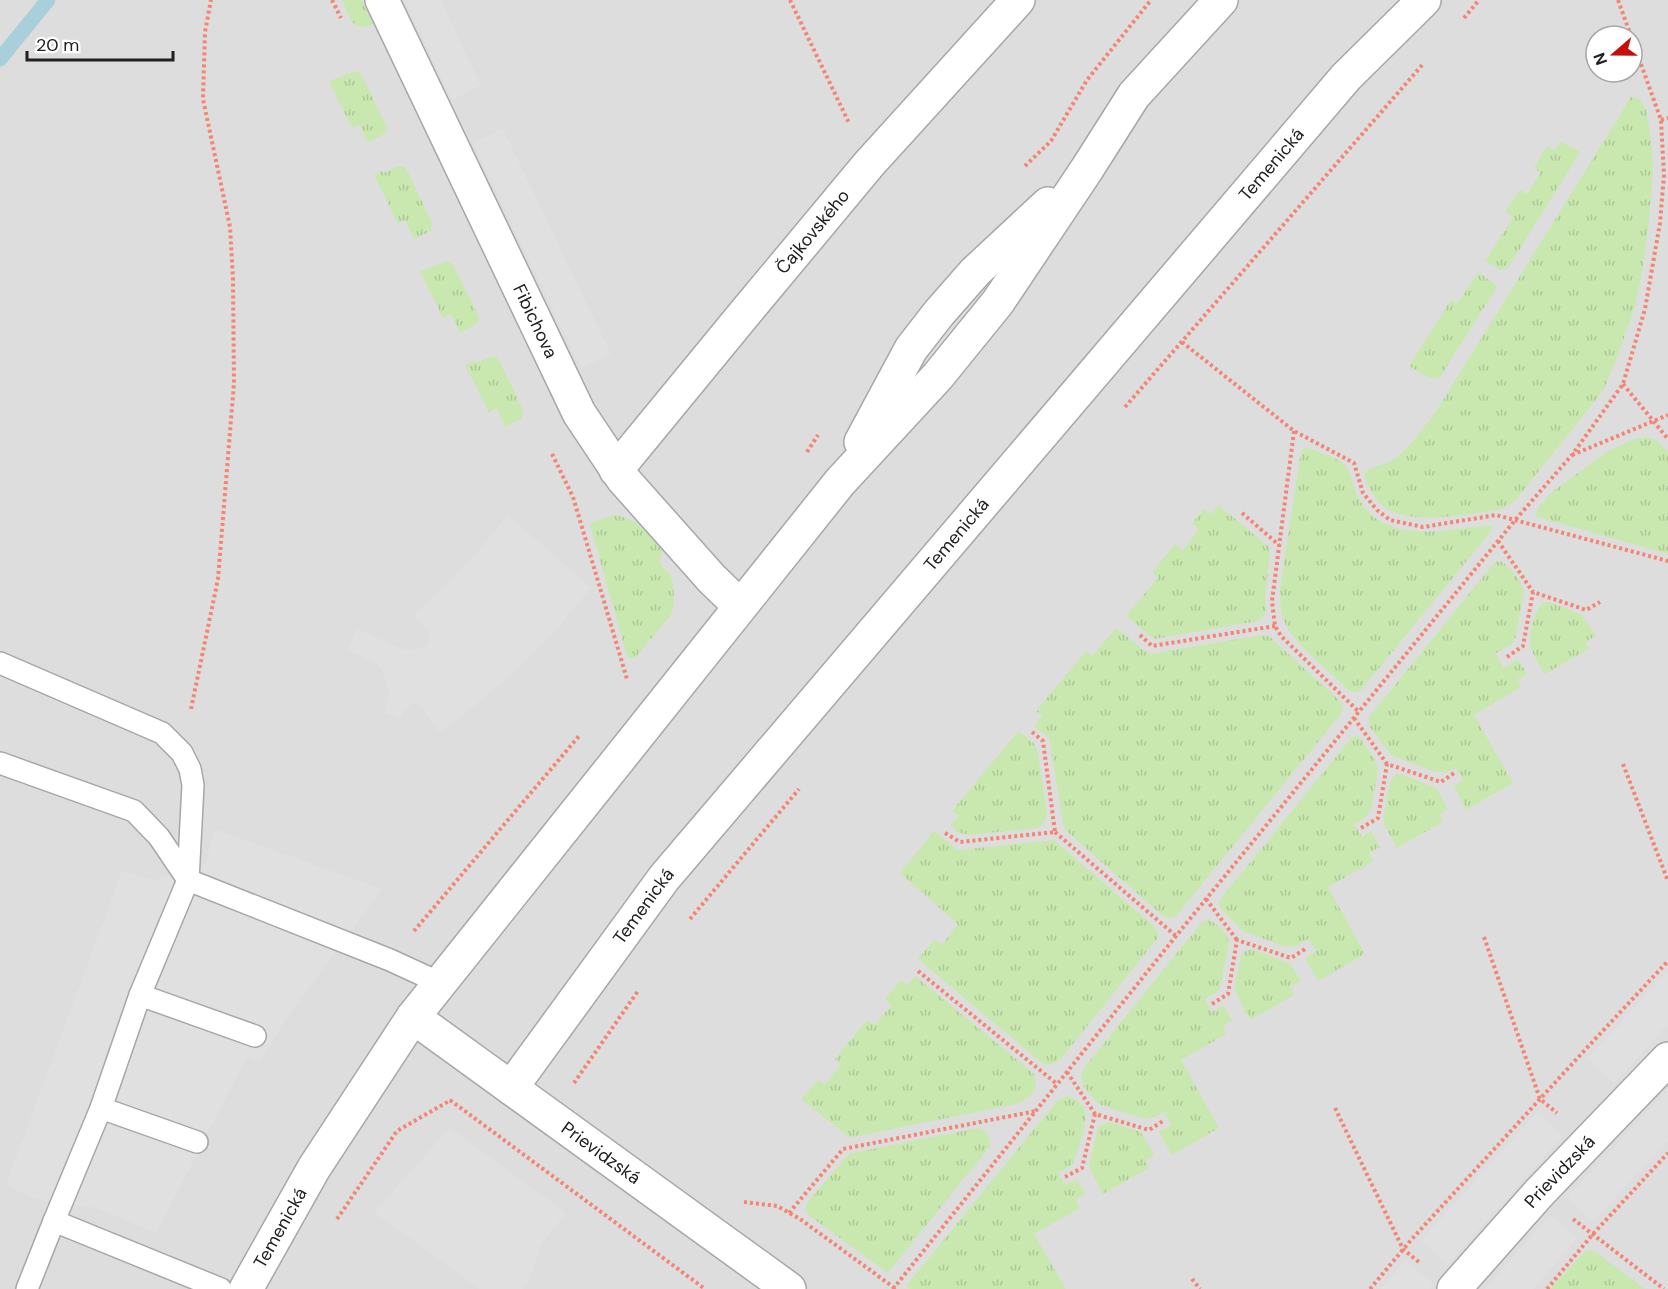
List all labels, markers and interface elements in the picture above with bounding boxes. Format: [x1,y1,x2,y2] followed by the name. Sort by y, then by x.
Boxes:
[27,24,172,62] scale bar
[1584,24,1644,84] north arrow
[36,33,79,57] text: 20 m
[1589,50,1612,68] text: N
[1234,123,1309,206] street label: Temenická
[770,184,855,279] street label: Čajkovského
[507,280,563,362] street label: Fibichova
[919,493,994,576] street label: Temenická
[608,863,679,949] street label: Temenická
[556,1116,645,1190] street label: Prievidzská
[1519,1130,1600,1213] street label: Prievidzská
[248,1183,312,1273] street label: Temenická

